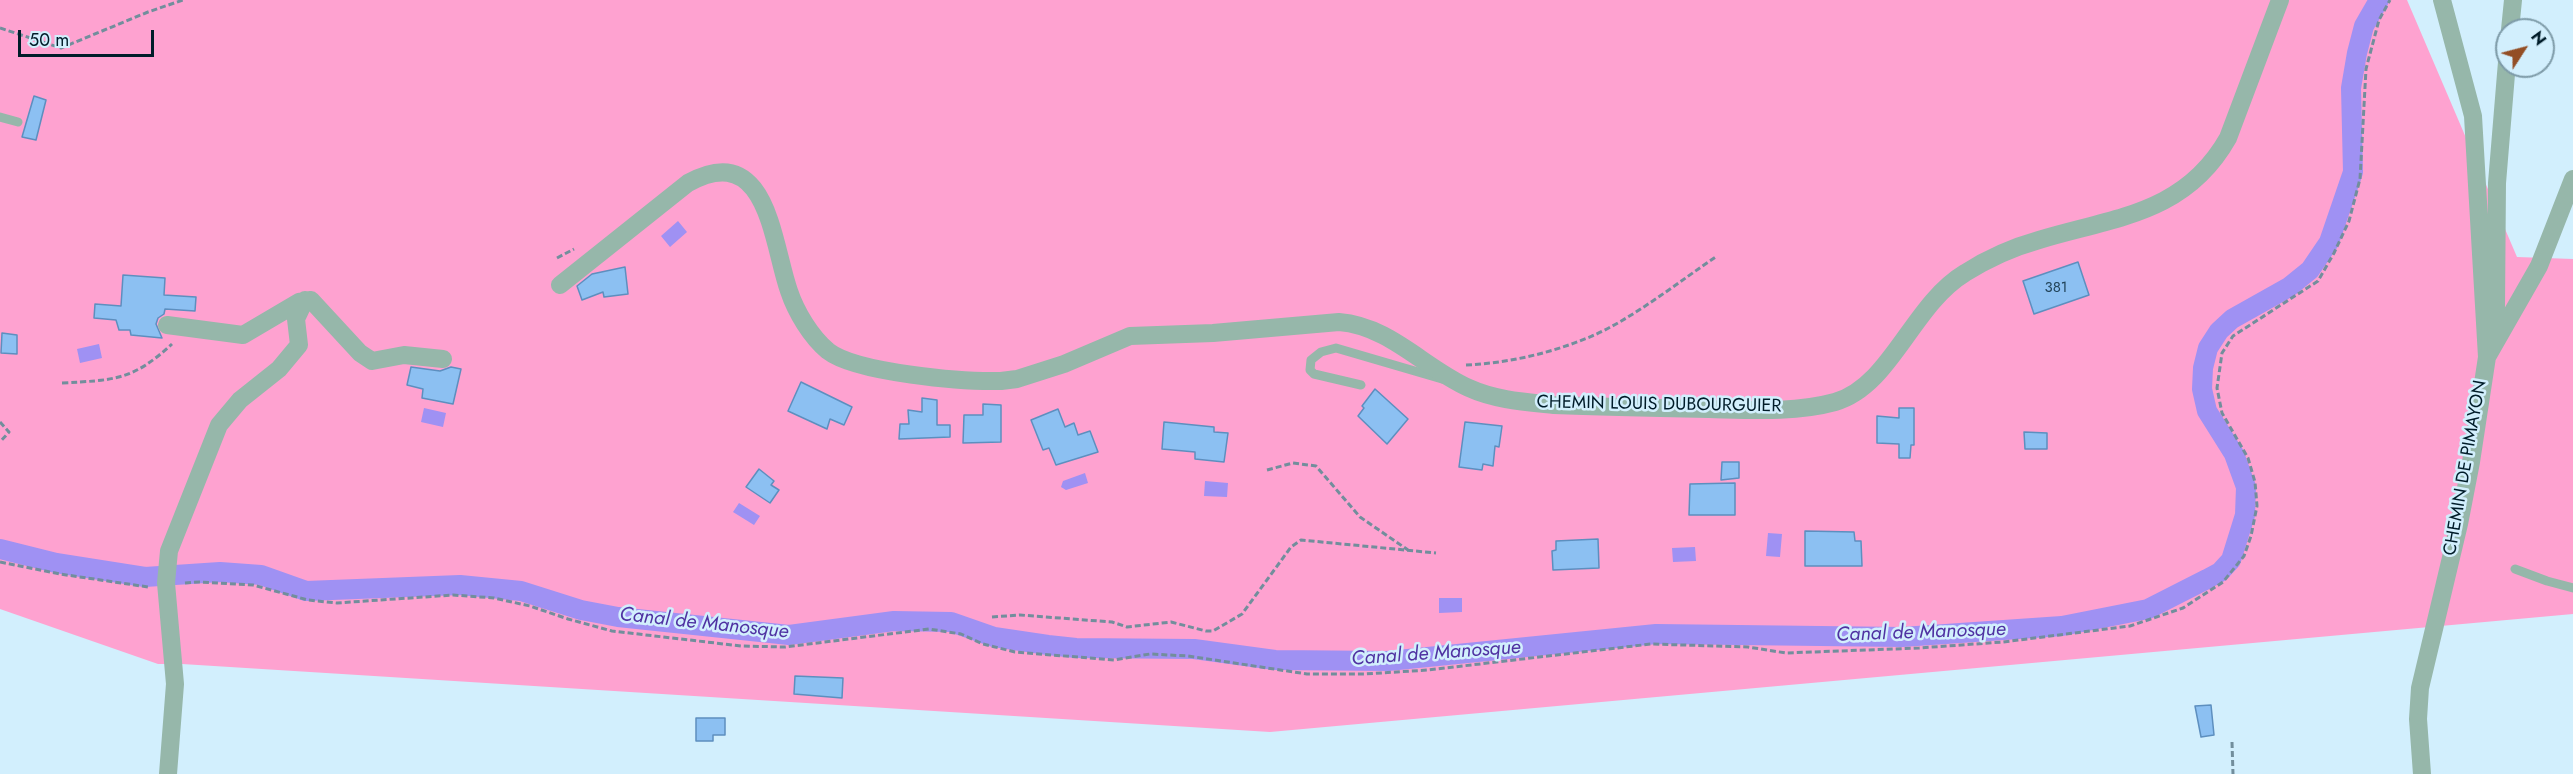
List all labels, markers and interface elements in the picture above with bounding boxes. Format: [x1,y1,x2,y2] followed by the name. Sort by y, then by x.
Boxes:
[21,18,158,56] scale bar
[2495,18,2555,78] north arrow
[2525,26,2551,50] text: N
[29,27,69,53] text: 50 m
[2044,279,2068,297] house number: 381
[2440,379,2492,557] street label: CHEMIN DE PIMAYON
[1536,392,1782,418] street label: CHEMIN LOUIS DUBOURGUIER
[618,603,790,645] water label: Canal de Manosque
[1836,618,2006,648] water label: Canal de Manosque
[1350,636,1522,672] water label: Canal de Manosque

